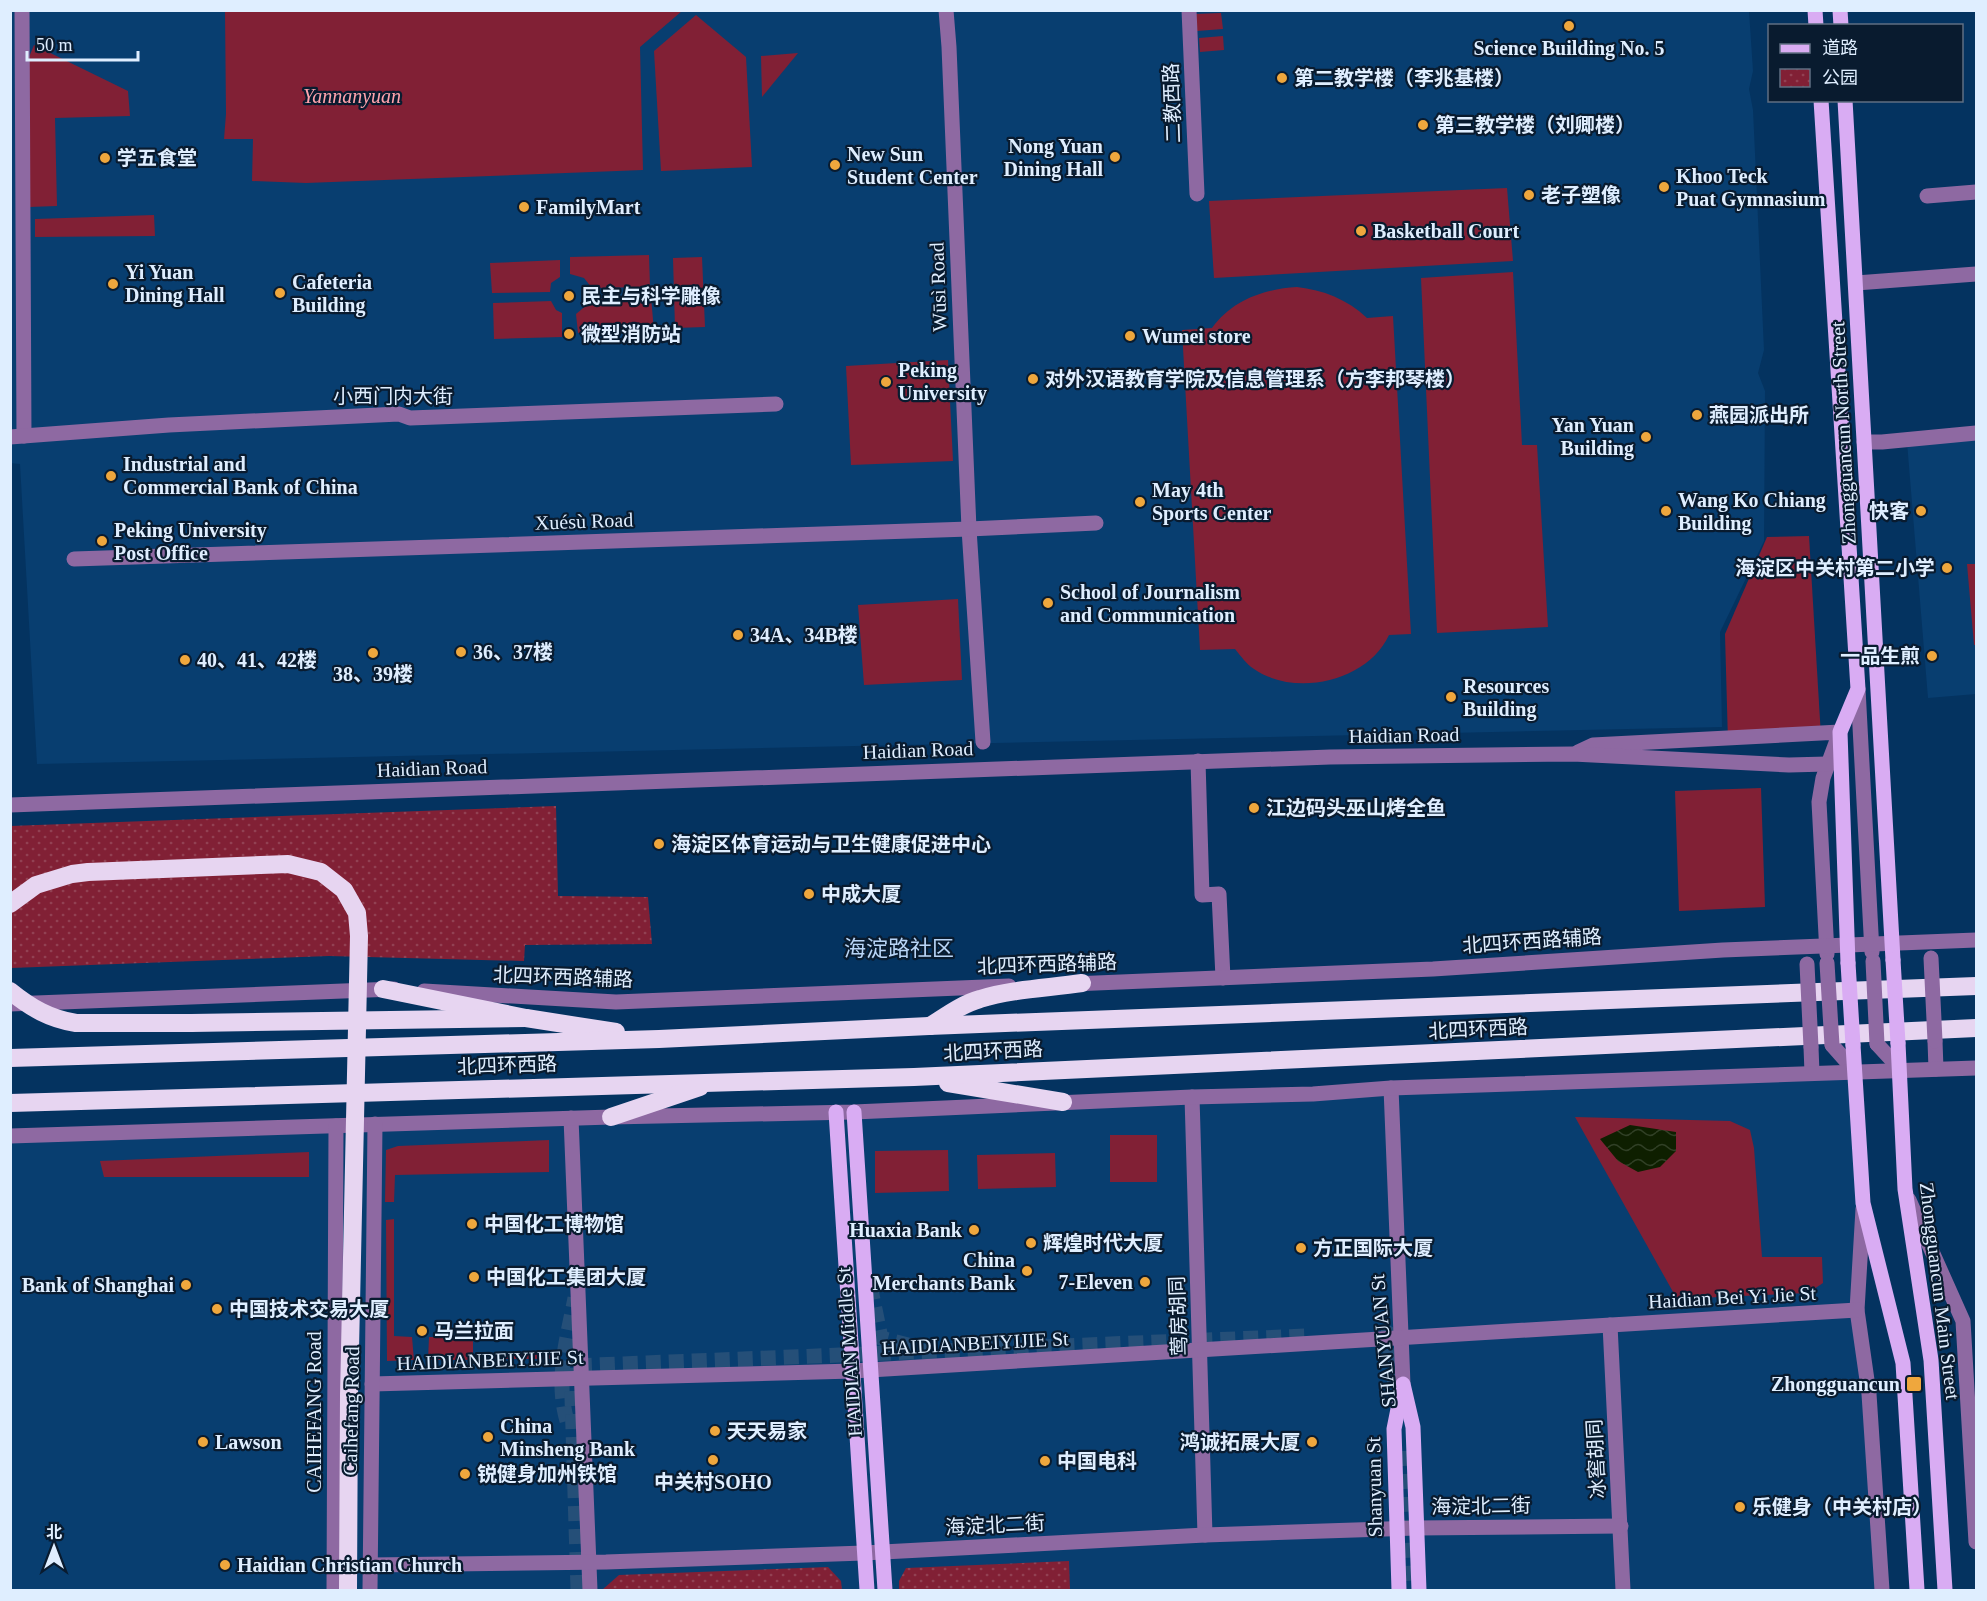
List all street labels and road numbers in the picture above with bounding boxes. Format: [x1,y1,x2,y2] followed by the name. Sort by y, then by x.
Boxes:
[1160,63,1184,143] street label: 二教西路
[925,242,951,332] street label: Wūsì Road
[1826,320,1861,545] street label: Zhongguancun North Street
[333,385,453,407] street label: 小西门内大街
[534,508,634,534] street label: Xuésù Road
[1349,723,1459,747] street label: Haidian Road
[862,737,974,763] street label: Haidian Road
[376,755,488,781] street label: Haidian Road
[1461,925,1603,957] street label: 北四环西路辅路
[977,951,1117,977] street label: 北四环西路辅路
[493,964,633,990] street label: 北四环西路辅路
[1427,1015,1529,1043] street label: 北四环西路
[942,1037,1044,1065] street label: 北四环西路
[457,1052,557,1078] street label: 北四环西路
[1915,1181,1964,1402] street label: Zhongguancun Main Street
[832,1266,866,1438] street label: HAIDIAN Middle St
[1366,1273,1400,1409] street label: SHANYUAN St
[1166,1276,1190,1356] street label: 莺房胡同
[1647,1282,1817,1312] street label: Haidian Bei Yi Jie St
[881,1327,1069,1359] street label: HAIDIANBEIYIJIE St
[303,1331,325,1493] street label: CAIHEFANG Road
[339,1346,364,1476] street label: Caihefang Road
[396,1346,584,1374] street label: HAIDIANBEIYIJIE St
[1583,1418,1609,1500] street label: 冰窖胡同
[1362,1436,1387,1537] street label: Shanyuan St
[1431,1494,1531,1518] street label: 海淀北二街
[944,1511,1046,1539] street label: 海淀北二街

